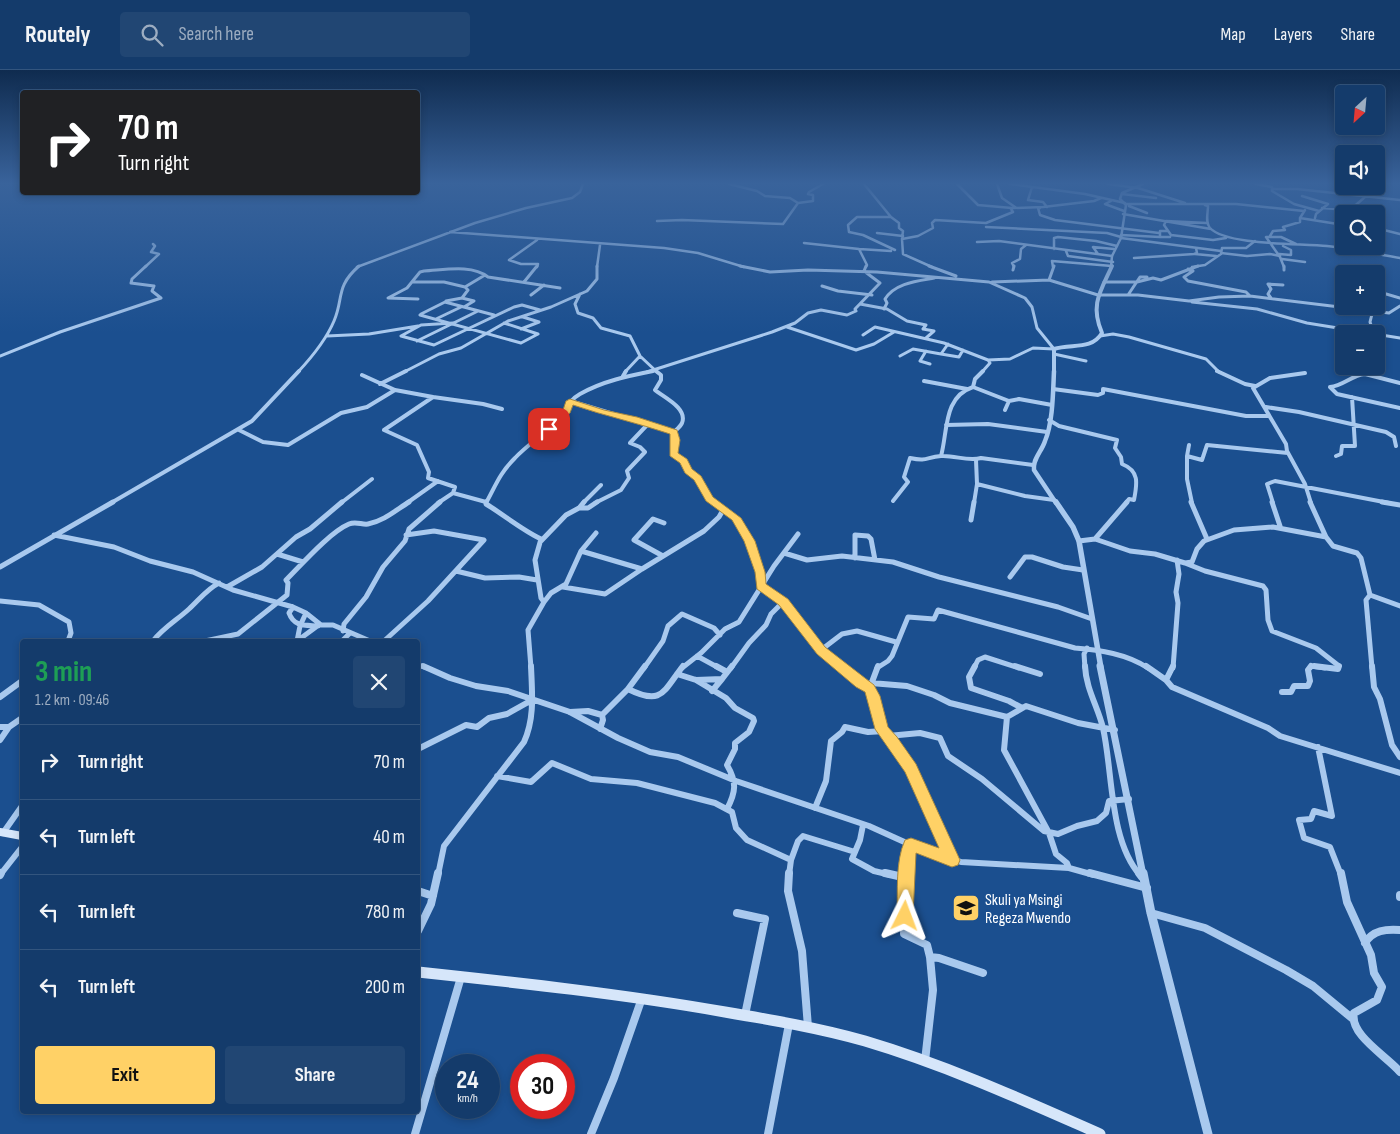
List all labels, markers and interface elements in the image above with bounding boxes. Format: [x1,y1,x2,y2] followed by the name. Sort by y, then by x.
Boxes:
[120,12,470,57] search box
[25,20,90,49] text: Routely
[138,21,166,49] icon: search
[178,23,254,46] text: Search here
[1221,24,1246,45] text: Map
[1274,24,1313,45] text: Layers
[1341,24,1375,45] text: Share
[1335,85,1385,135] north arrow
[1335,85,1385,375] map controls
[118,107,178,150] text: 70 m
[35,110,100,175] icon: right
[1335,145,1385,195] button: sound
[118,150,189,177] text: Turn right
[1335,205,1385,255] button: search
[1335,265,1385,315] button: +
[1335,325,1385,375] button: −
[528,408,570,450] pin
[535,415,563,443] icon: arrive
[35,654,92,690] text: 3 min
[353,656,405,708] button: close
[35,691,109,710] text: 1.2 km · 09:46
[35,748,63,776] icon: right
[78,751,143,774] text: Turn right
[374,751,405,774] text: 70 m
[35,823,63,851] icon: left
[78,826,135,849] text: Turn left
[373,826,405,849] text: 40 m
[878,889,930,941] position arrow
[985,891,1071,928] place label: Skuli ya Msingi Regeza Mwendo
[951,893,981,923] school or university icon: Skuli ya Msingi Regeza Mwendo
[35,898,63,926] icon: left
[78,901,135,924] text: Turn left
[365,901,405,924] text: 780 m
[35,973,63,1001] icon: left
[78,976,135,999] text: Turn left
[365,976,405,999] text: 200 m
[35,1046,215,1104] button: Exit
[225,1046,405,1104] button: Share
[510,1054,575,1119] speed limit sign: 30
[456,1065,479,1096] text: 24
[457,1091,478,1106] text: km/h

